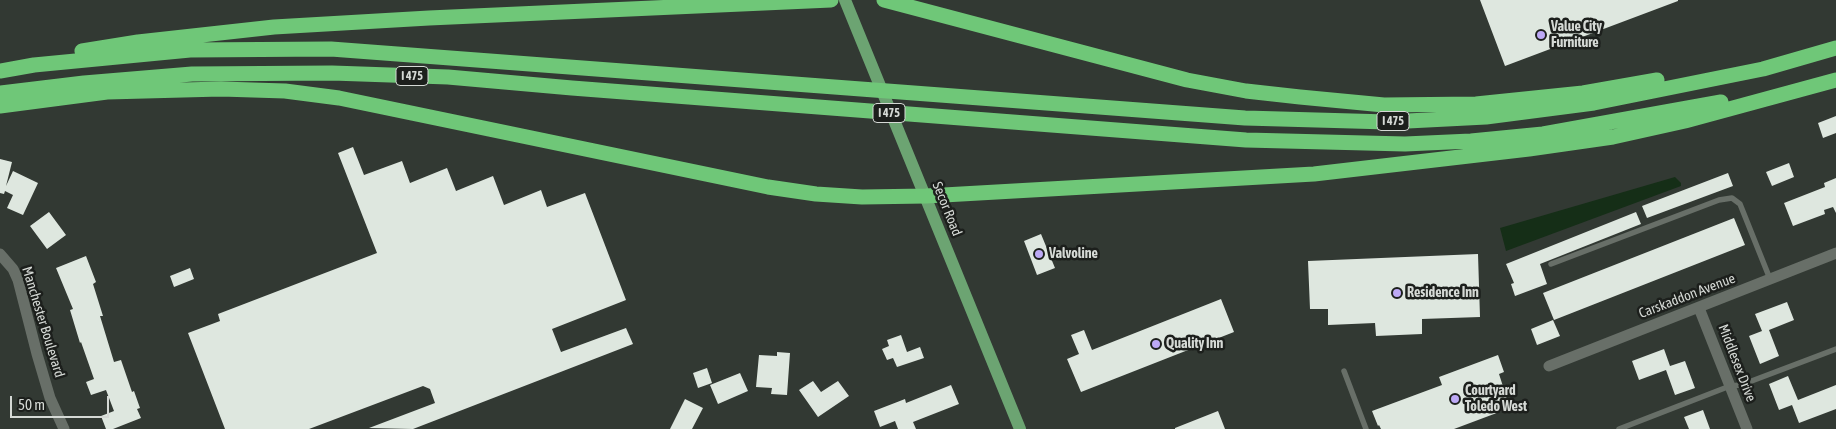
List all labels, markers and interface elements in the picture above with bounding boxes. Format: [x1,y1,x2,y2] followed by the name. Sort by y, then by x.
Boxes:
[1551,19,1602,52] place label: Value City Furniture
[1535,29,1547,41] marker: Value City Furniture
[396,66,428,85] road number: I 475
[873,104,905,122] road number: I 475
[1377,112,1409,130] road number: I 475
[929,180,965,238] street label: Secor Road
[1049,246,1098,262] place label: Valvoline
[1033,248,1045,260] marker: Valvoline
[18,265,68,379] street label: Manchester Boulevard
[1636,270,1738,322] street label: Carskaddon Avenue
[1407,285,1479,301] place label: Residence Inn
[1391,287,1403,299] marker: Residence Inn
[1715,322,1759,404] street label: Middlesex Drive
[1166,336,1223,352] place label: Quality Inn
[1150,338,1162,350] marker: Quality Inn
[1465,383,1527,416] place label: Courtyard Toledo West
[12,386,111,418] scale bar
[1449,393,1461,405] marker: Courtyard Toledo West
[18,396,45,413] text: 50 m

